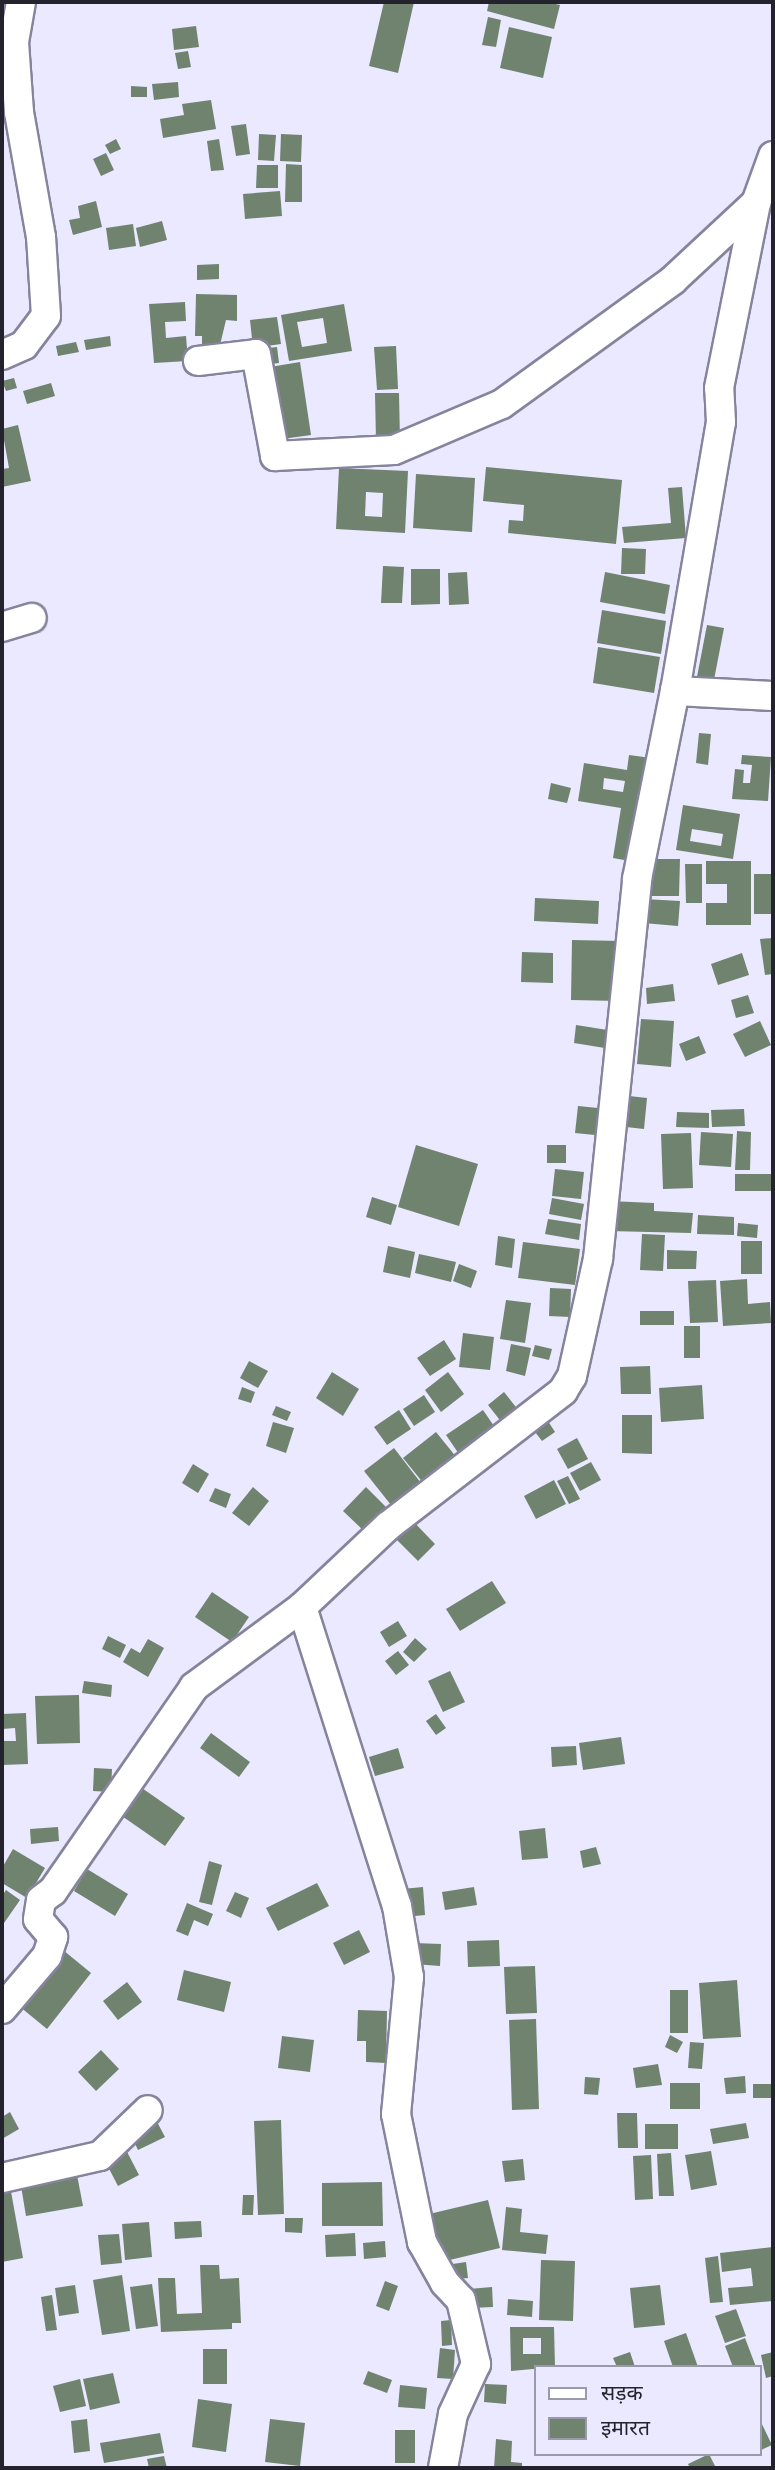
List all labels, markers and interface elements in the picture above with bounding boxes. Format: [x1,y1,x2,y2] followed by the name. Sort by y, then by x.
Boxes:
[534,2365,761,2456] legend
[601,2378,643,2406] text: सड़क
[601,2413,650,2441] text: इमारत

